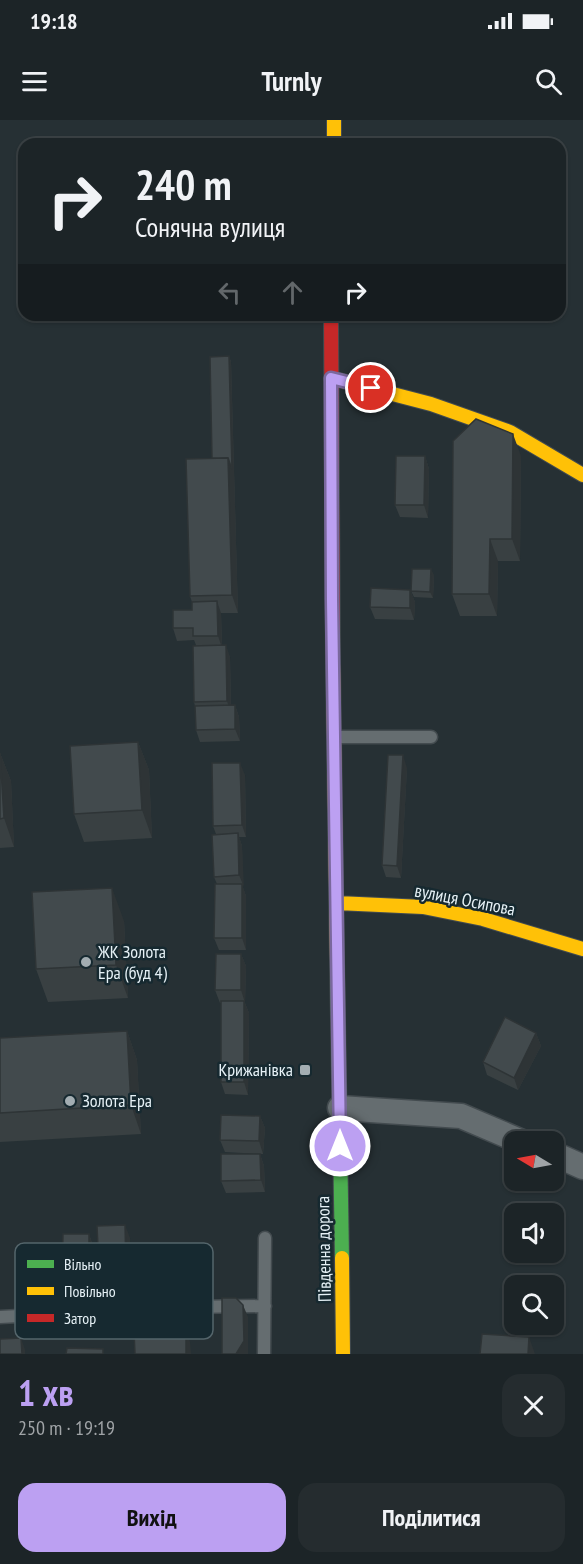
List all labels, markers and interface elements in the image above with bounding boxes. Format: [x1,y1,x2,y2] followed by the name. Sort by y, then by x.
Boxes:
[30,7,78,35] text: 19:18
[262,64,321,98] text: Turnly
[18,65,51,98] icon: menu
[532,65,565,98] icon: search
[135,157,232,212] text: 240 m
[36,162,114,240] icon: right
[135,210,285,244] text: Сонячна вулиця
[213,276,246,309] icon: left
[276,276,309,309] icon: ahead
[339,276,372,309] icon: right
[345,362,396,413] pin
[354,371,387,404] icon: arrive
[413,878,517,921] street label: вулиця Осипова
[97,940,168,984] place label: ЖК Золота Ера (буд 4)
[79,955,93,969] marker: ЖК Золота Ера (буд 4)
[218,1058,293,1081] place label: Крижанiвка
[298,1063,312,1077] marker: Крижанiвка
[82,1089,152,1112] place label: Золота Ера
[63,1094,77,1108] marker: Золота Ера
[308,1114,372,1178] position arrow
[504,1131,564,1191] north arrow
[504,1131,564,1335] map controls
[311,1196,336,1302] street label: Південна дорога
[504,1203,564,1263] button: sound
[15,1243,213,1339] legend
[64,1254,101,1274] text: Вільно
[504,1275,564,1335] button: search
[64,1281,116,1301] text: Повільно
[64,1308,96,1328] text: Затор
[18,1369,73,1416] text: 1 хв
[502,1374,565,1437] button: close
[18,1415,115,1441] text: 250 m · 19:19
[18,1483,286,1552] button: Вихід
[298,1483,565,1552] button: Поділитися

